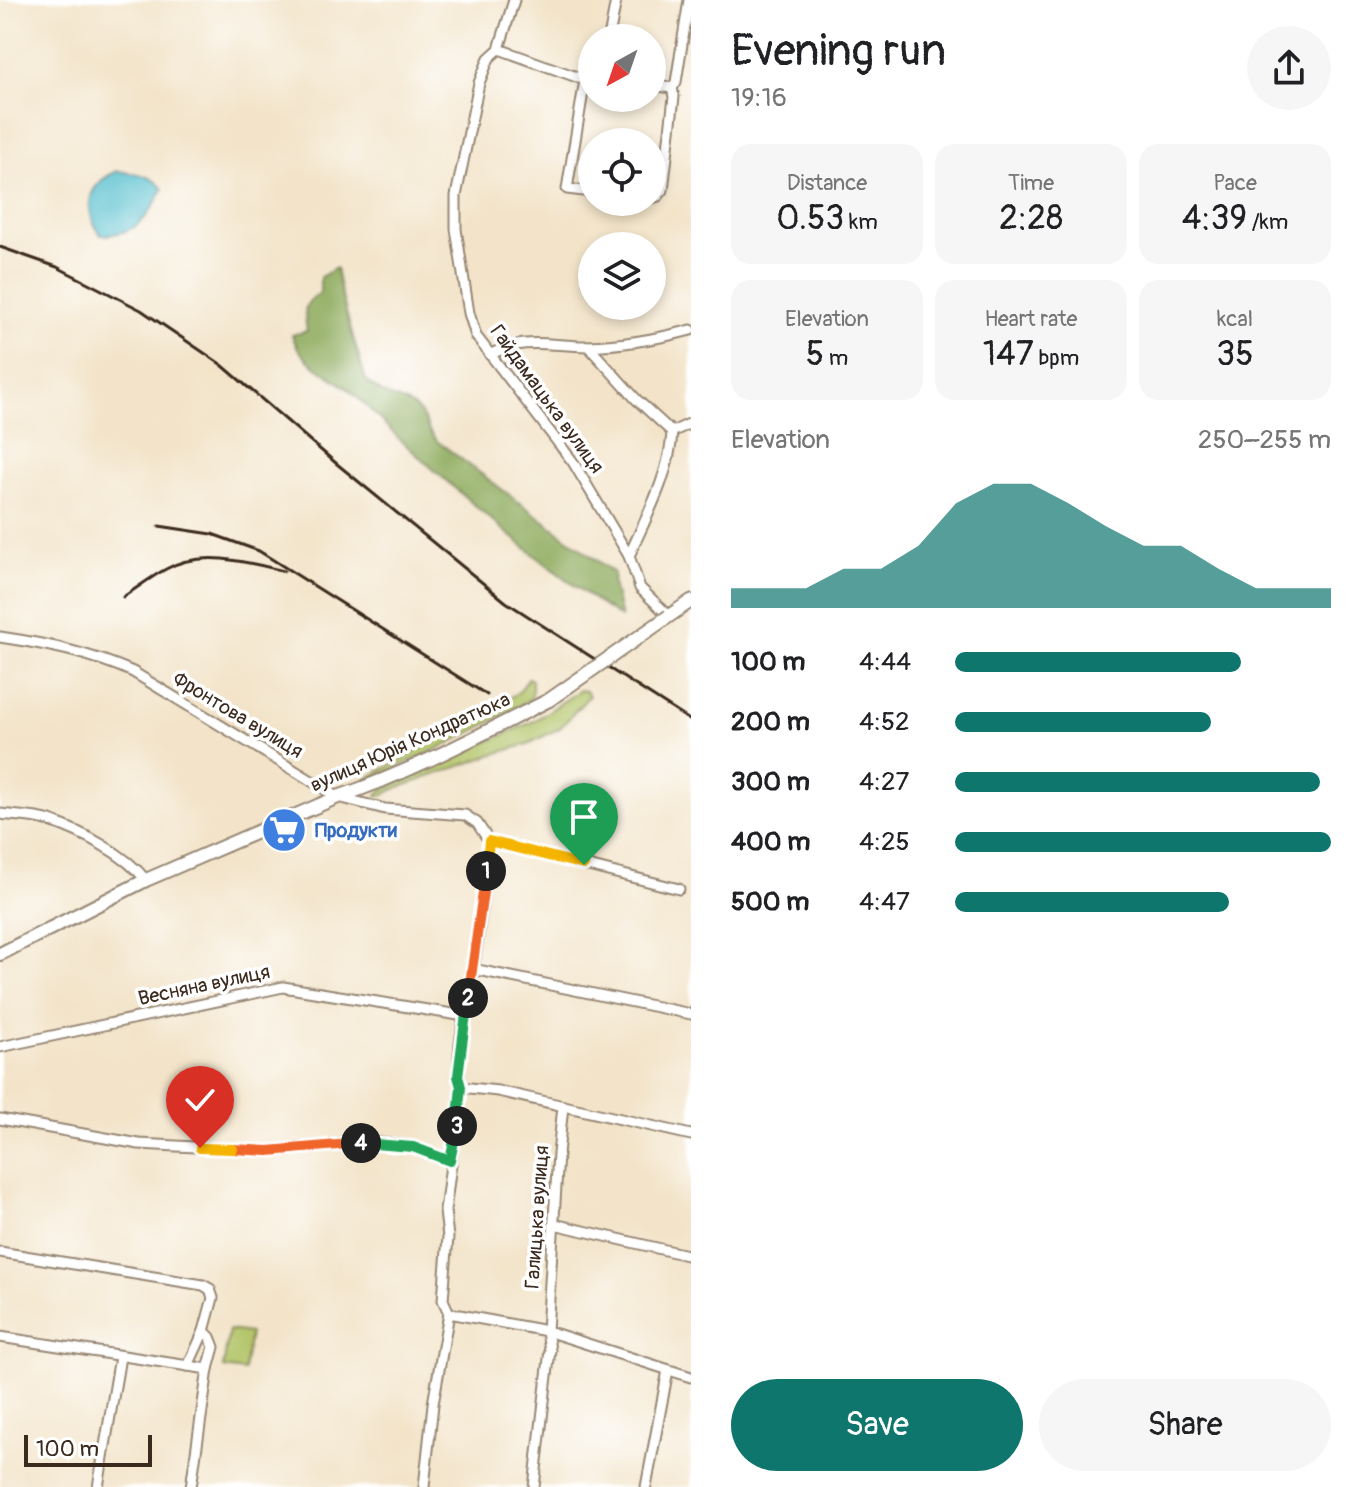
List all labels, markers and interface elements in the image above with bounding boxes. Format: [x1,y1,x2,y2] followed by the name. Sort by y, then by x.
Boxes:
[578,24,666,112] north arrow
[578,24,666,320] map controls
[731,24,946,79] text: Evening run
[1247,26,1331,110] button: share
[731,82,787,114] text: 19:16
[578,128,666,216] button: locate
[787,169,867,197] text: Distance
[1008,169,1054,197] text: Time
[1213,169,1257,197] text: Pace
[776,197,844,240] text: 0.53
[999,197,1063,240] text: 2:28
[1182,197,1247,240] text: 4:39
[844,208,878,236] text: km
[1247,208,1288,236] text: /km
[578,232,666,320] button: layers
[785,305,869,333] text: Elevation
[985,305,1077,333] text: Heart rate
[1217,305,1253,333] text: kcal
[485,320,609,478] street label: Гайдамацька вулиця
[806,333,824,376] text: 5
[983,333,1034,376] text: 147
[1216,333,1254,376] text: 35
[824,344,848,372] text: m
[1034,344,1079,372] text: bpm
[731,424,830,456] text: Elevation
[1198,424,1331,456] text: 250–255 m
[731,646,805,678] text: 100 m
[859,646,911,678] text: 4:44
[168,666,308,764] street label: Фронтова вулиця
[306,687,514,797] street label: вулиця Юрія Кондратюка
[731,706,810,738] text: 200 m
[859,706,910,738] text: 4:52
[731,766,810,798] text: 300 m
[859,766,909,798] text: 4:27
[550,783,618,865] pin
[562,795,606,839] icon: arrive
[260,806,308,854] supermarket icon: Продукти
[315,818,397,843] place label: Продукти
[731,826,810,858] text: 400 m
[859,826,910,858] text: 4:25
[466,851,506,891] pin: 1
[482,857,490,885] text: 1
[731,886,809,918] text: 500 m
[859,886,910,918] text: 4:47
[136,959,272,1011] street label: Весняна вулиця
[448,978,488,1018] pin: 2
[462,984,474,1012] text: 2
[166,1066,234,1148] pin
[178,1078,222,1122] icon: check
[437,1106,477,1146] pin: 3
[451,1112,463,1140] text: 3
[341,1123,381,1163] pin: 4
[355,1129,367,1157] text: 4
[520,1144,554,1290] street label: Галицька вулиця
[731,1379,1023,1471] button: Save
[1039,1379,1331,1471] button: Share
[24,1431,152,1467] scale bar
[36,1435,99,1463] text: 100 m

